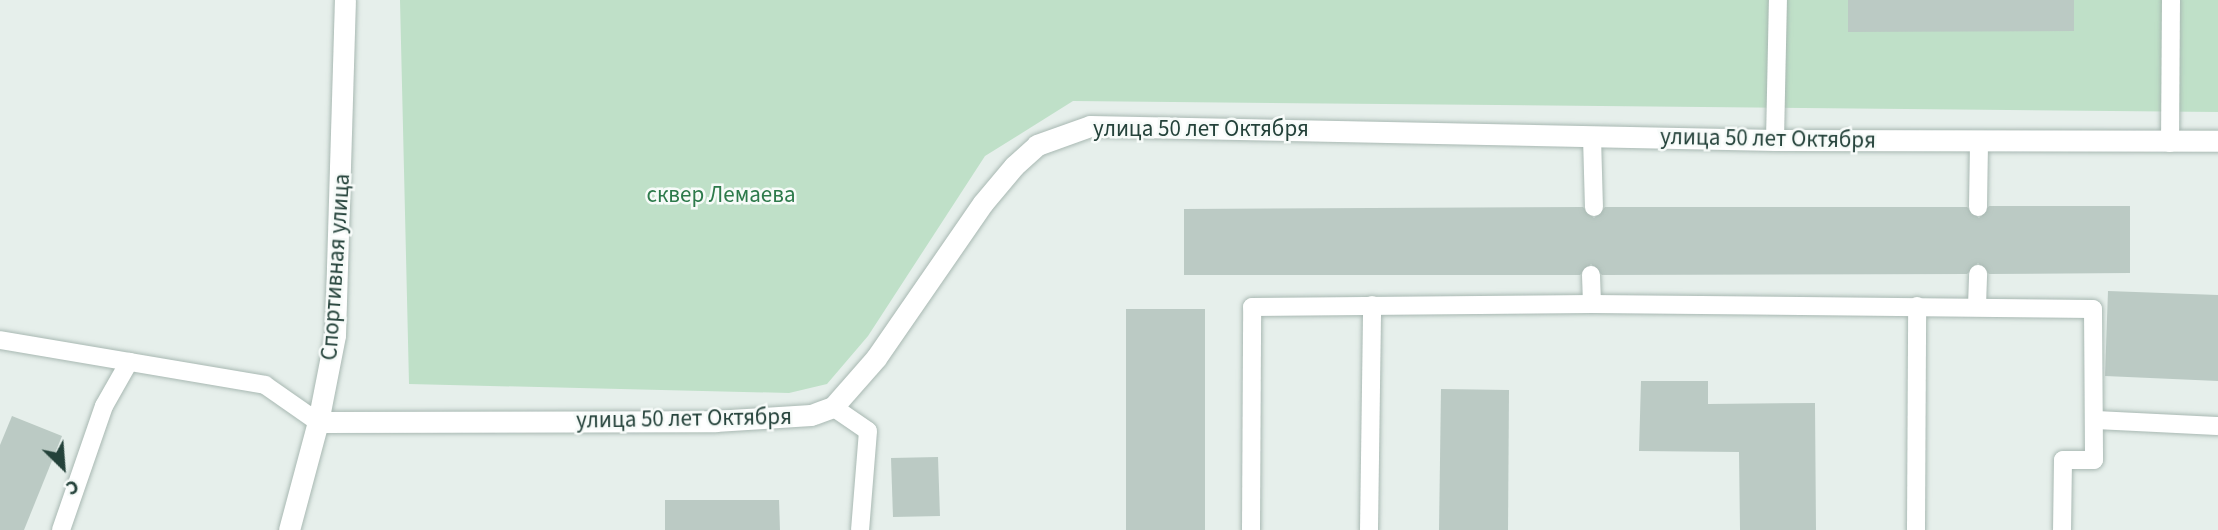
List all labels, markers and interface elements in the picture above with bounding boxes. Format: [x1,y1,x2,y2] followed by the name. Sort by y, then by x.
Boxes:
[1093,115,1309,143] street label: улица 50 лет Октября
[1660,123,1876,155] street label: улица 50 лет Октября
[316,173,356,361] street label: Спортивная улица
[646,181,796,209] park label: сквер Лемаева
[576,403,792,435] street label: улица 50 лет Октября
[28,432,98,502] north arrow
[61,472,83,501] text: С

